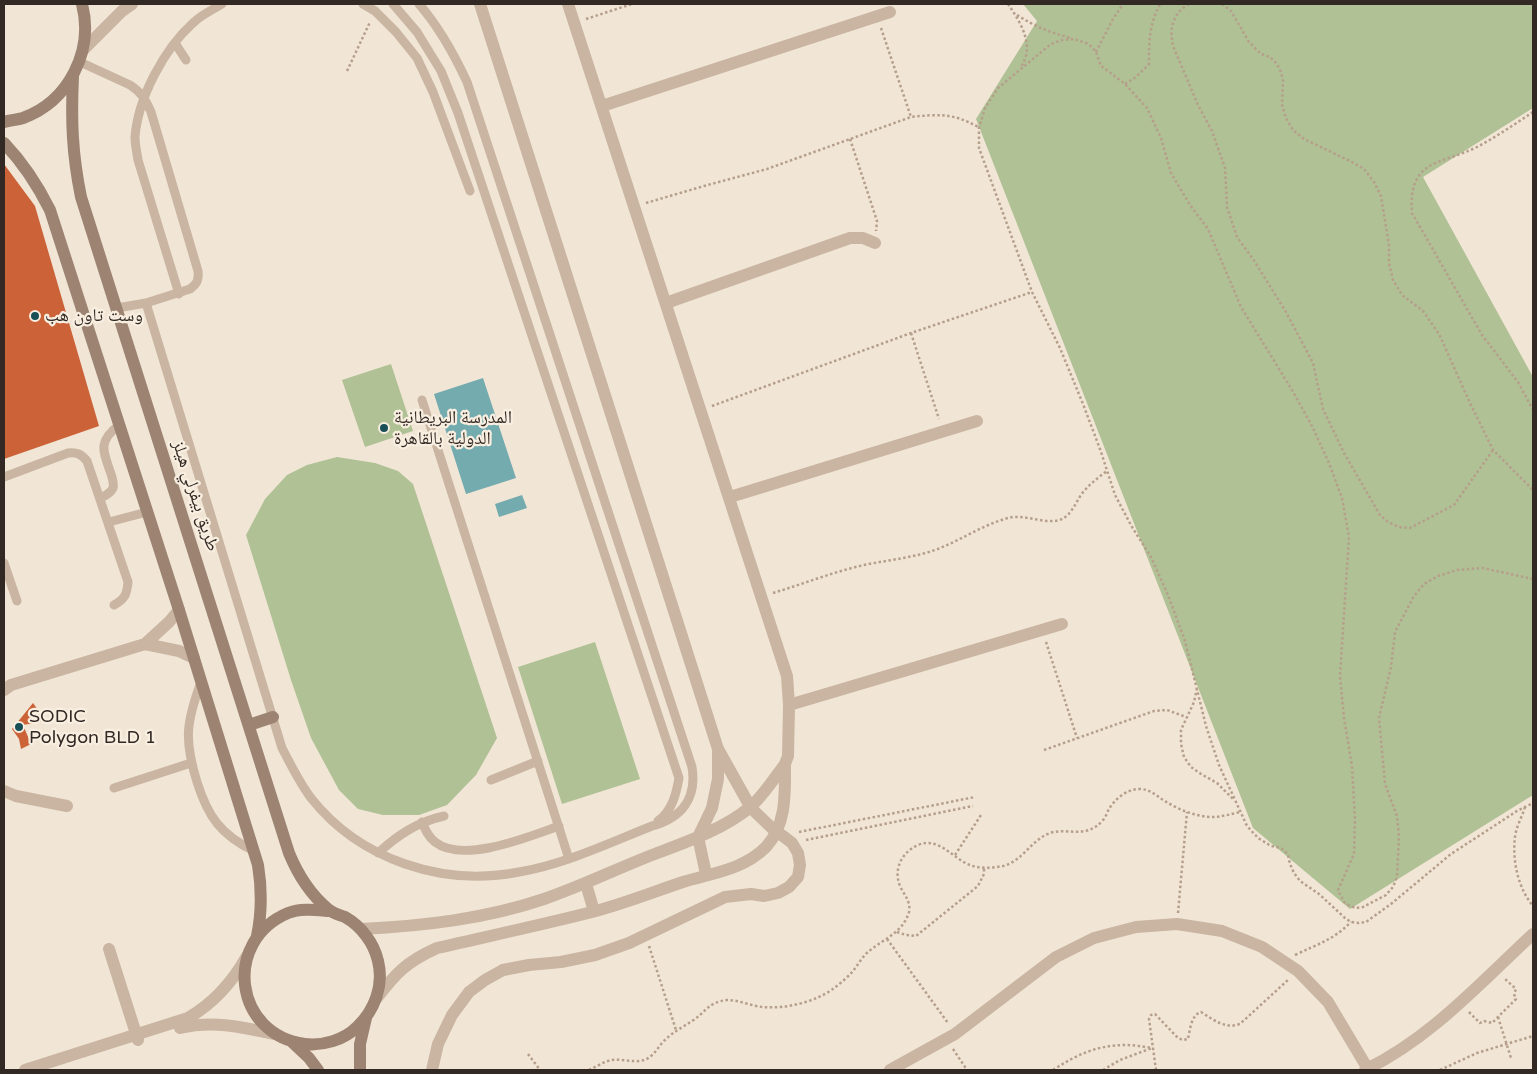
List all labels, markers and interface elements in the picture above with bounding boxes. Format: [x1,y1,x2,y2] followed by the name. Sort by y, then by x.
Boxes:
[45,305,143,327] place label: وست تاون هب
[29,310,41,322] marker: وست تاون هب
[394,407,512,449] place label: المدرسة البريطانية الدولية بالقاهرة
[378,422,390,434] marker: المدرسة البريطانية الدولية بالقاهرة
[167,438,223,554] street label: طريق بيفرلي هيلز
[29,706,156,749] place label: SODIC Polygon BLD 1
[13,721,25,733] marker: SODIC Polygon BLD 1

